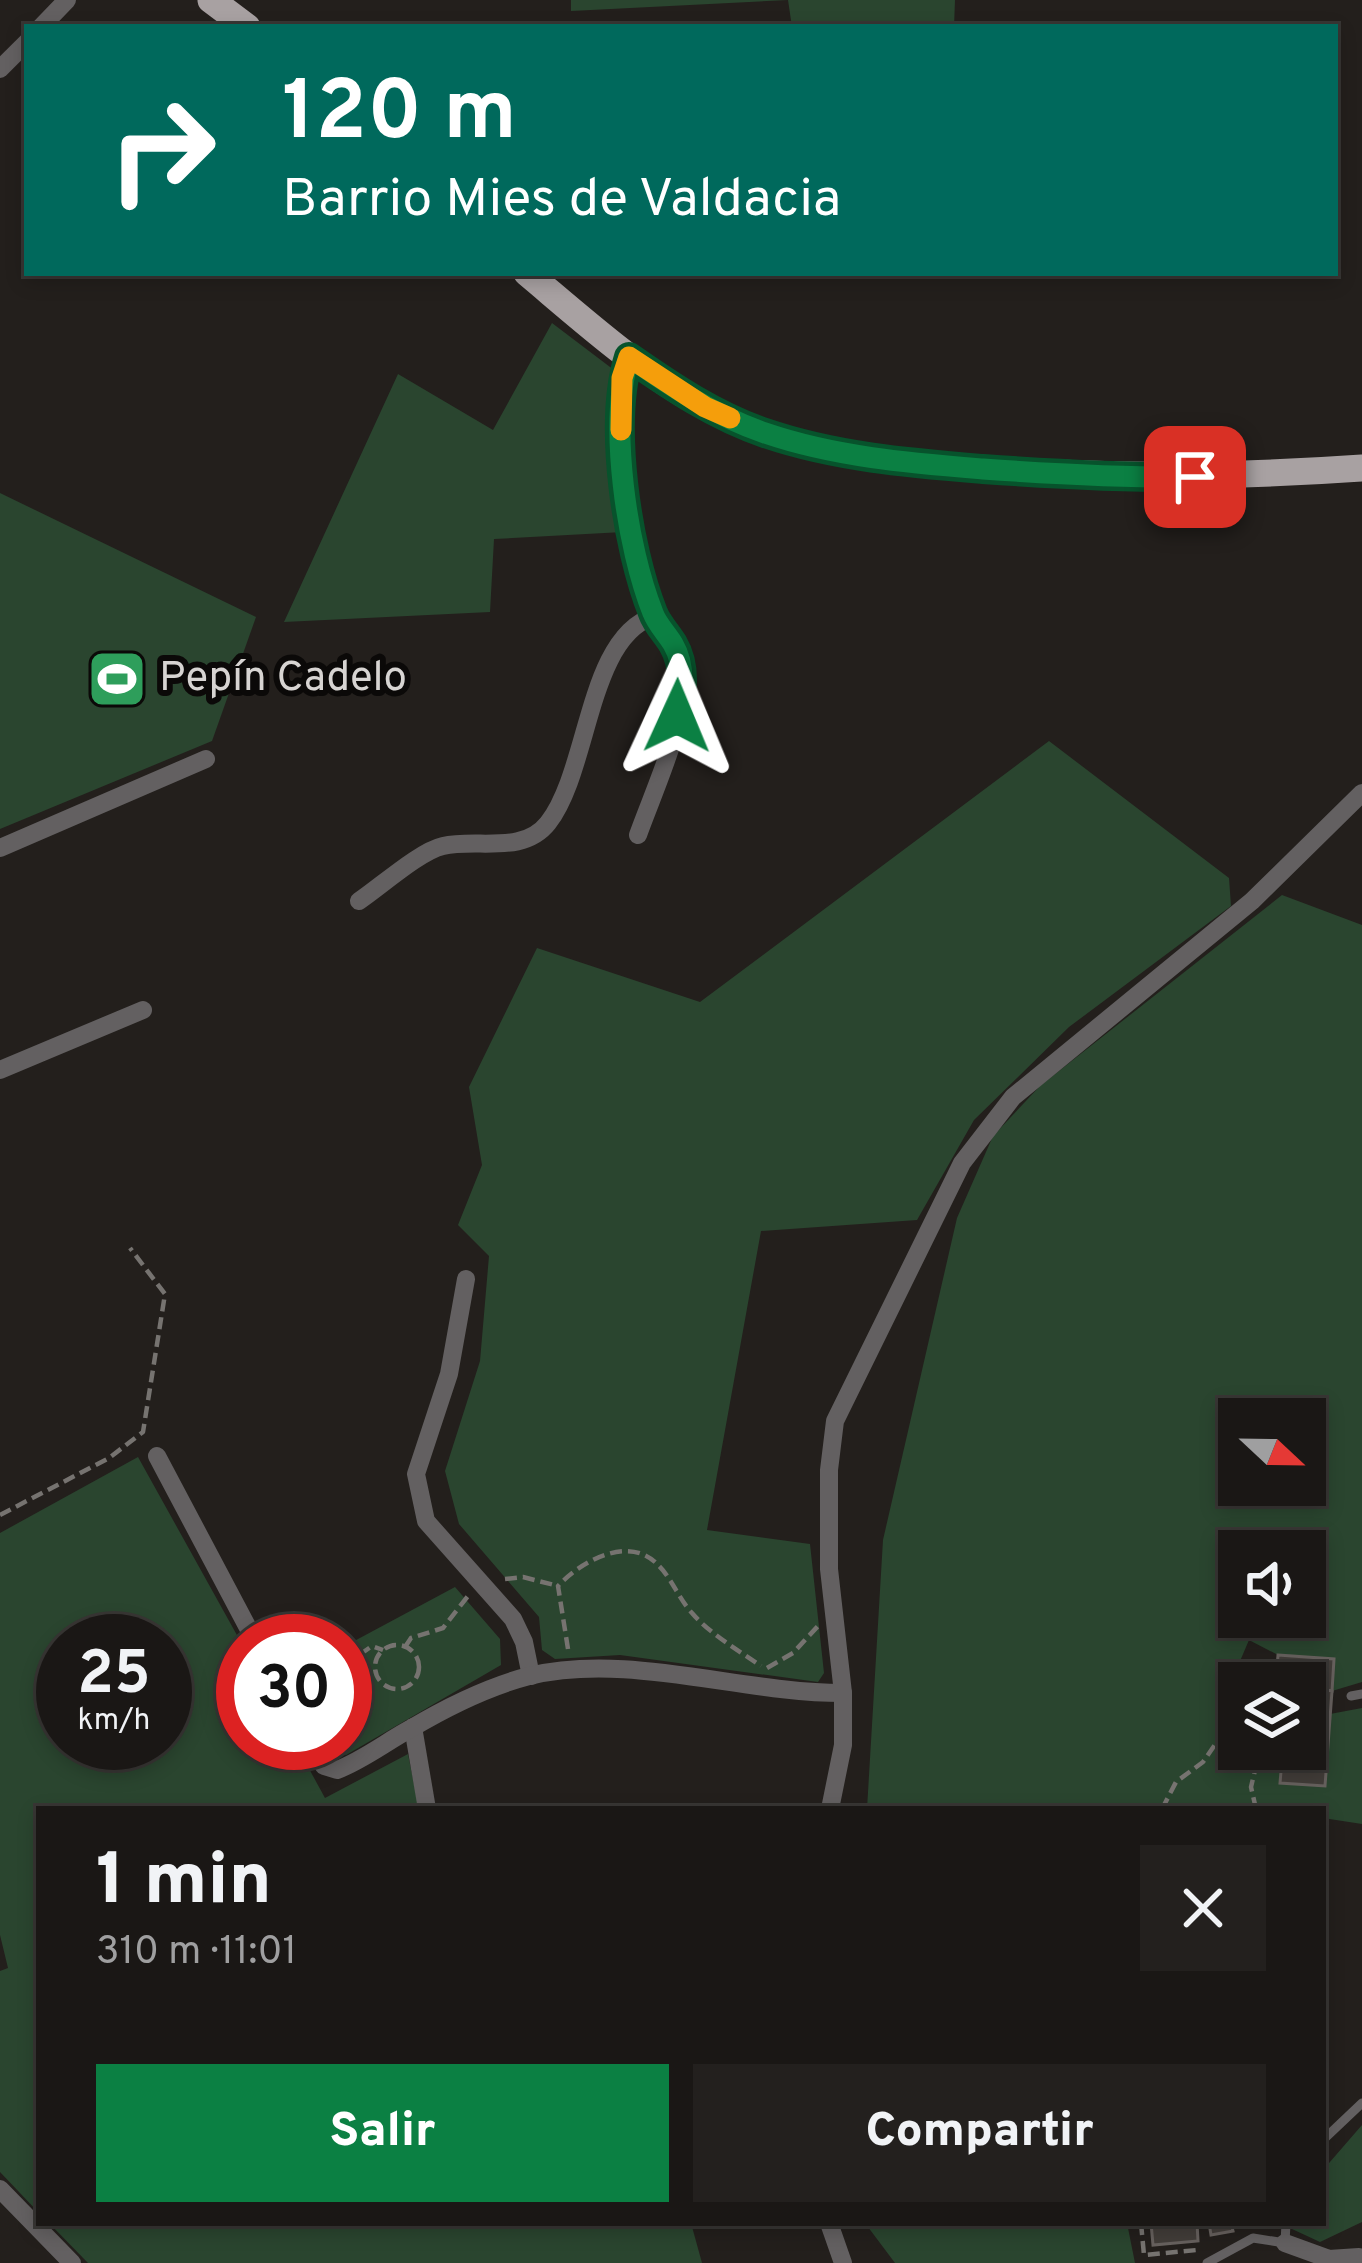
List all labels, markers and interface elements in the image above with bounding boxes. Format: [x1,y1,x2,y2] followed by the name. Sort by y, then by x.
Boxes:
[282,63,517,169] text: 120 m
[84,72,240,228] icon: right
[282,167,841,236] text: Barrio Mies de Valdacia
[1144,426,1246,528] pin
[1162,444,1228,510] icon: arrive
[86,648,148,710] sports icon: Pepín Cadelo
[159,653,407,706] place label: Pepín Cadelo
[614,653,740,779] position arrow
[1218,1398,1326,1506] north arrow
[1218,1398,1326,1770] map controls
[1218,1530,1326,1638] button: sound
[216,1614,372,1770] speed limit sign: 30
[77,1639,151,1715] text: 25
[1218,1662,1326,1770] button: layers
[78,1703,150,1740] text: km/h
[96,1838,272,1930] text: 1 min
[1140,1845,1266,1971] button: close
[96,1929,297,1978] text: 310 m · 11:01
[96,2064,669,2202] button: Salir
[693,2064,1266,2202] button: Compartir

